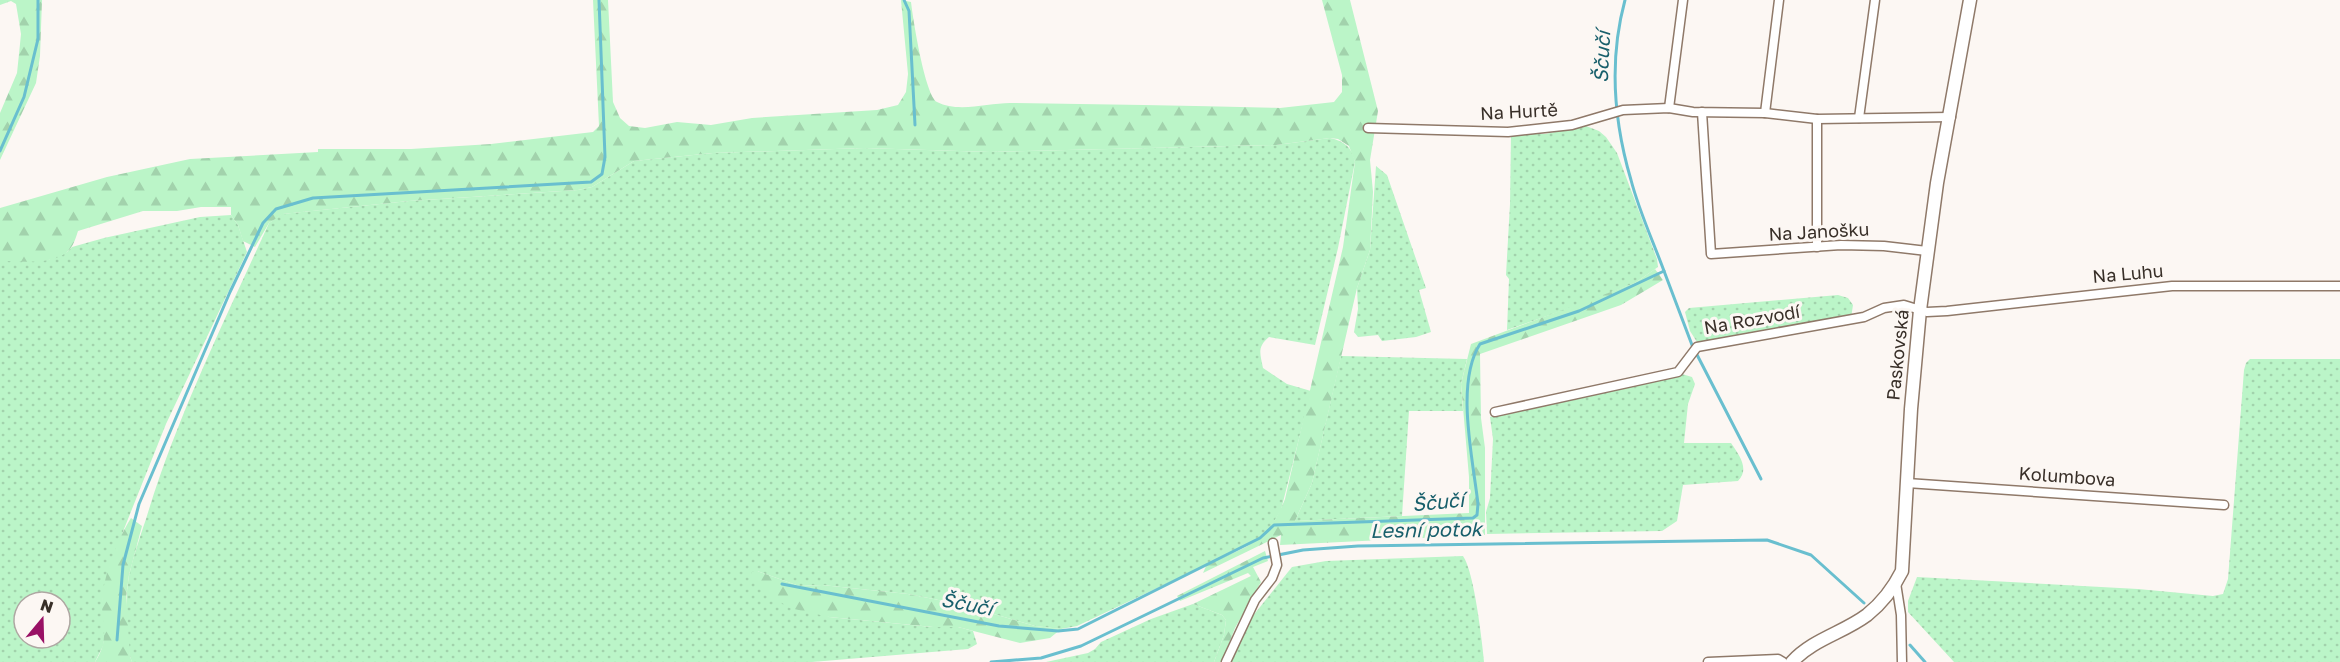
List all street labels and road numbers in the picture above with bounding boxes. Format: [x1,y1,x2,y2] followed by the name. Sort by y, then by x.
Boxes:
[1479,98,1558,124] street label: Na Hurtě
[1768,217,1870,245] street label: Na Janošku
[2092,259,2164,287] street label: Na Luhu
[1702,300,1803,338] street label: Na Rozvodí
[1881,308,1913,401] street label: Paskovská
[2018,462,2116,490] street label: Kolumbova

